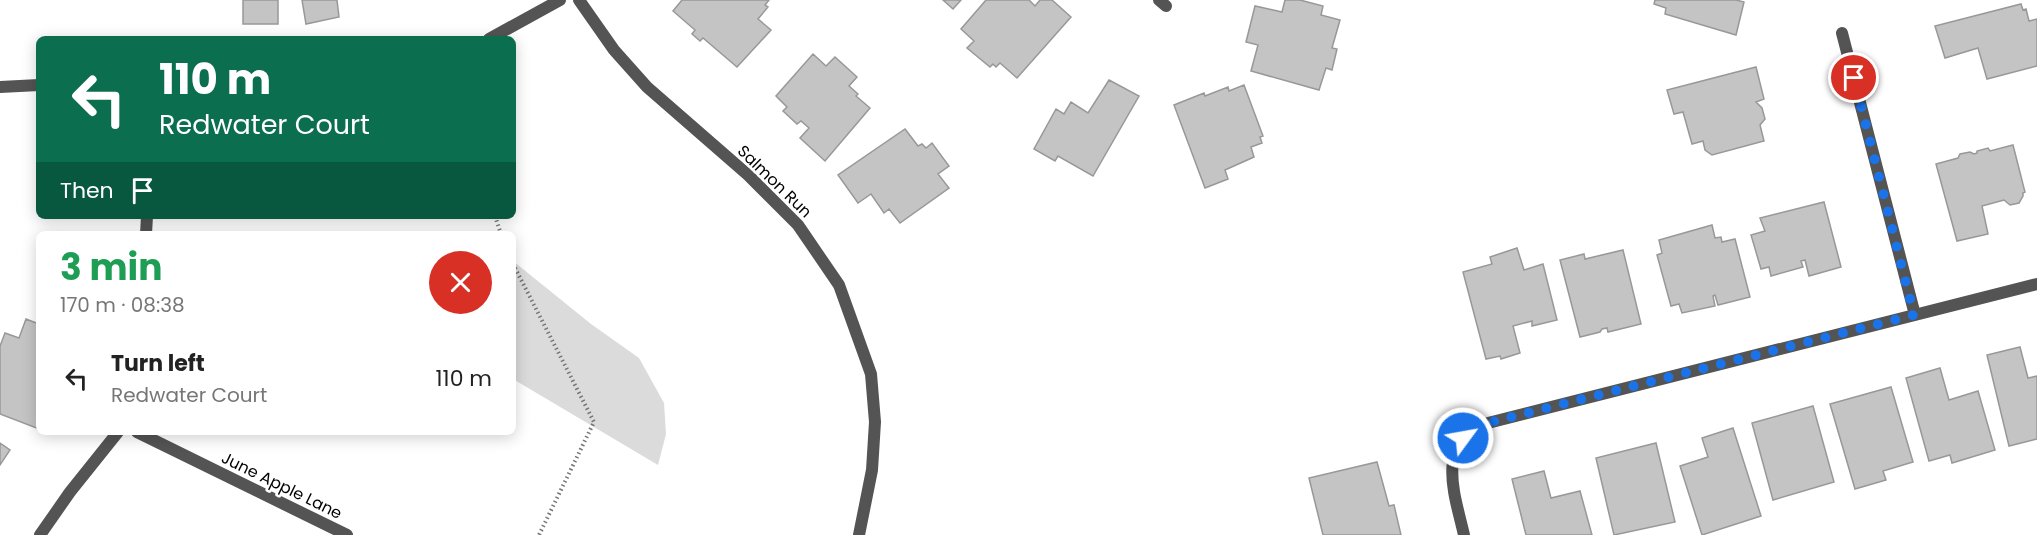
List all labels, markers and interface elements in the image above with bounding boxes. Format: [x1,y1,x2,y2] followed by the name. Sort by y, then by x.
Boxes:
[159,50,271,109] text: 110 m
[1828,52,1879,103] pin
[60,60,138,138] icon: left
[1837,61,1870,94] icon: arrive
[159,106,370,143] text: Redwater Court
[732,140,817,223] street label: Salmon Run
[126,174,159,207] icon: arrive
[60,175,114,206] text: Then
[60,242,162,293] text: 3 min
[429,251,492,314] button: close
[60,291,185,319] text: 170 m · 08:38
[111,348,205,379] text: Turn left
[60,362,93,395] icon: left
[436,363,492,394] text: 110 m
[111,381,267,409] text: Redwater Court
[1431,406,1495,470] position arrow
[218,446,346,525] street label: June Apple Lane

